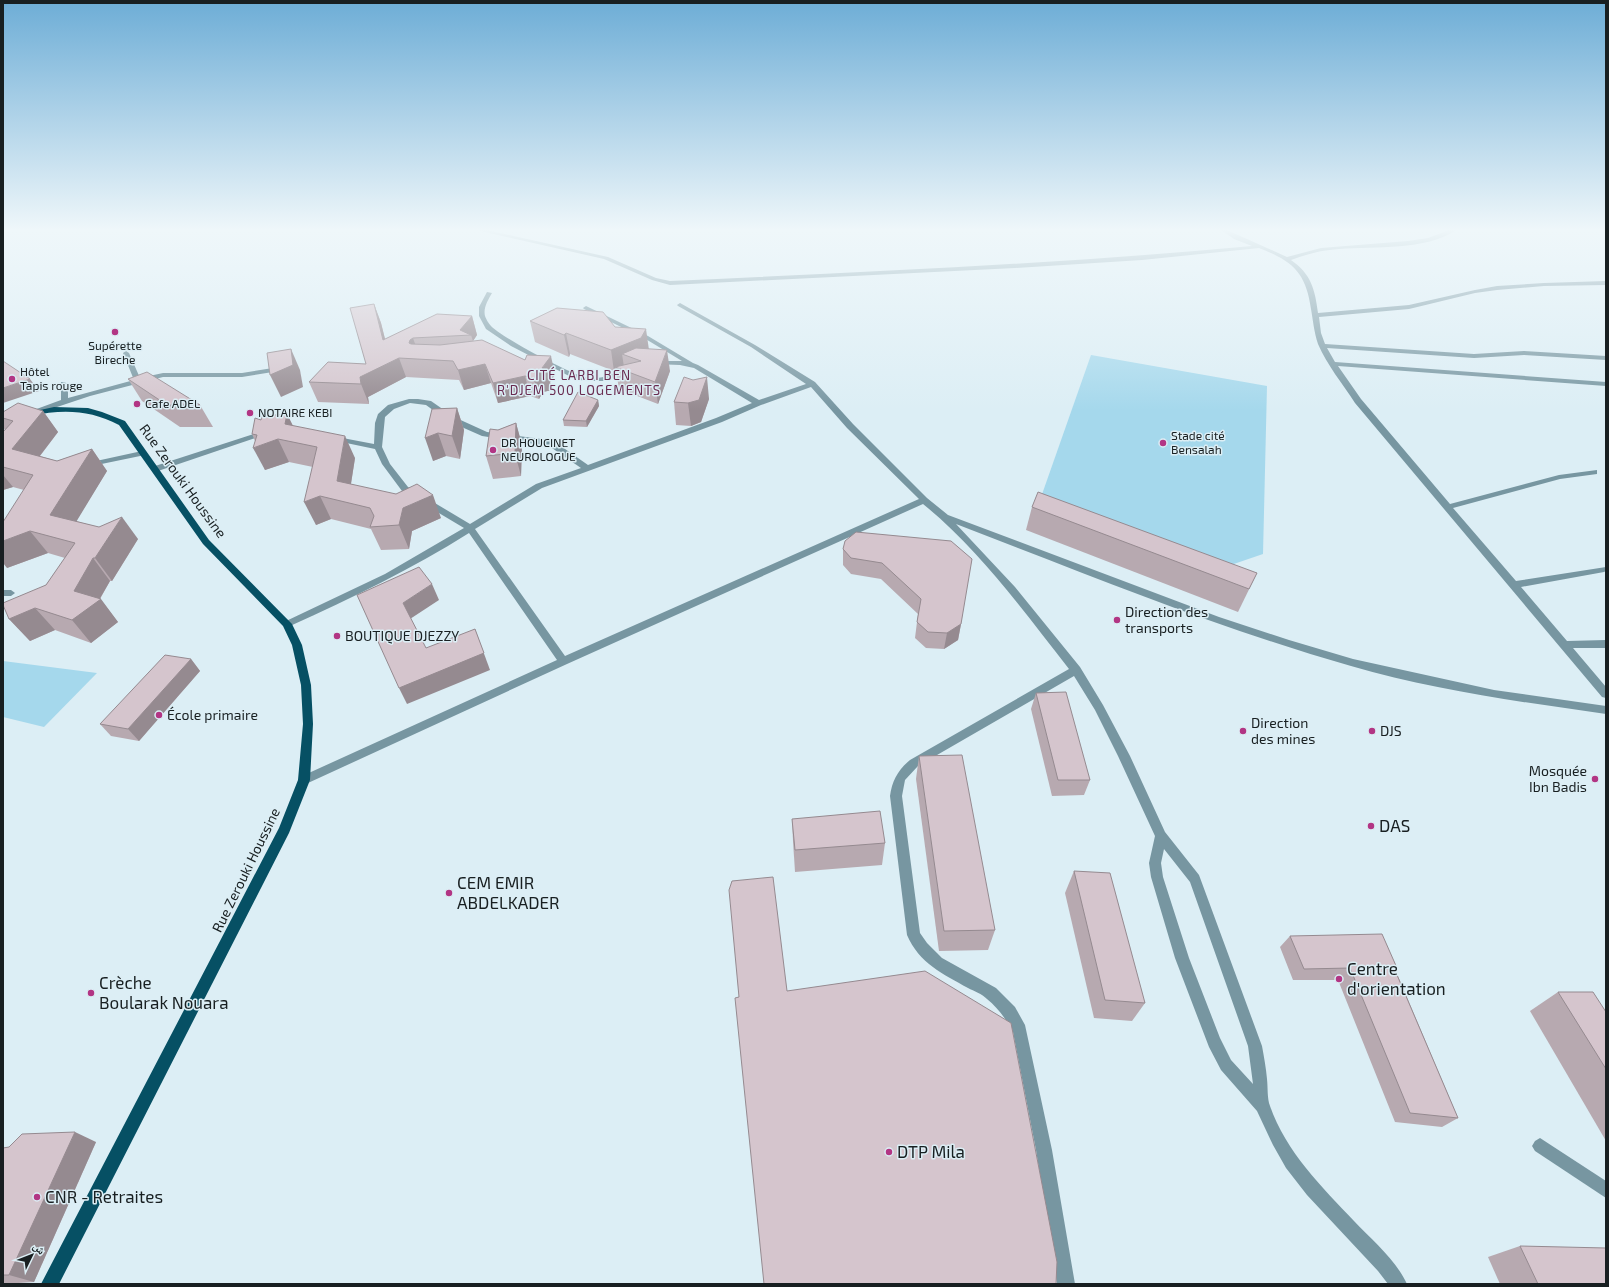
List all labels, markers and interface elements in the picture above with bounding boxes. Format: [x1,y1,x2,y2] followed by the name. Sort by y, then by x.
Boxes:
[110,327,120,337] marker: Supérette Bireche
[88,338,142,366] place label: Supérette Bireche
[20,364,83,392] place label: Hôtel Tapis rouge
[497,366,661,398] district label: CITÉ LARBI BEN R'DJEM 500 LOGEMENTS
[7,374,17,384] marker: Hôtel Tapis rouge
[145,396,200,410] place label: Cafe ADEL
[132,399,142,409] marker: Cafe ADEL
[258,405,332,419] place label: NOTAIRE KEBI
[245,408,255,418] marker: NOTAIRE KEBI
[136,421,230,541] street label: Rue Zerouki Houssine
[1171,428,1225,456] place label: Stade cité Bensalah
[501,435,576,463] place label: DR HOUCINET NEUROLOGUE
[1158,438,1168,448] marker: Stade cité Bensalah
[488,445,498,455] marker: DR HOUCINET NEUROLOGUE
[1125,603,1208,636] place label: Direction des transports
[1112,615,1122,625] marker: Direction des transports
[345,627,459,644] place label: BOUTIQUE DJEZZY
[332,631,342,641] marker: BOUTIQUE DJEZZY
[167,706,258,723] place label: École primaire
[154,710,164,720] marker: École primaire
[1251,714,1315,747] place label: Direction des mines
[1380,722,1402,739] place label: DJS
[1238,726,1248,736] marker: Direction des mines
[1367,726,1377,736] marker: DJS
[1529,762,1587,795] place label: Mosquée Ibn Badis
[1590,774,1600,784] marker: Mosquée Ibn Badis
[208,805,283,935] street label: Rue Zerouki Houssine
[1379,815,1410,835] place label: DAS
[1366,821,1376,831] marker: DAS
[457,872,560,912] place label: CEM EMIR ABDELKADER
[444,888,454,898] marker: CEM EMIR ABDELKADER
[1347,958,1446,998] place label: Centre d'orientation
[99,972,229,1012] place label: Crèche Boularak Nouara
[1334,974,1344,984] marker: Centre d'orientation
[86,988,96,998] marker: Crèche Boularak Nouara
[897,1141,965,1161] place label: DTP Mila
[884,1147,894,1157] marker: DTP Mila
[45,1186,163,1206] place label: CNR - Retraites
[32,1192,42,1202] marker: CNR - Retraites
[12,1235,52,1275] north arrow
[29,1239,49,1258] text: ش

